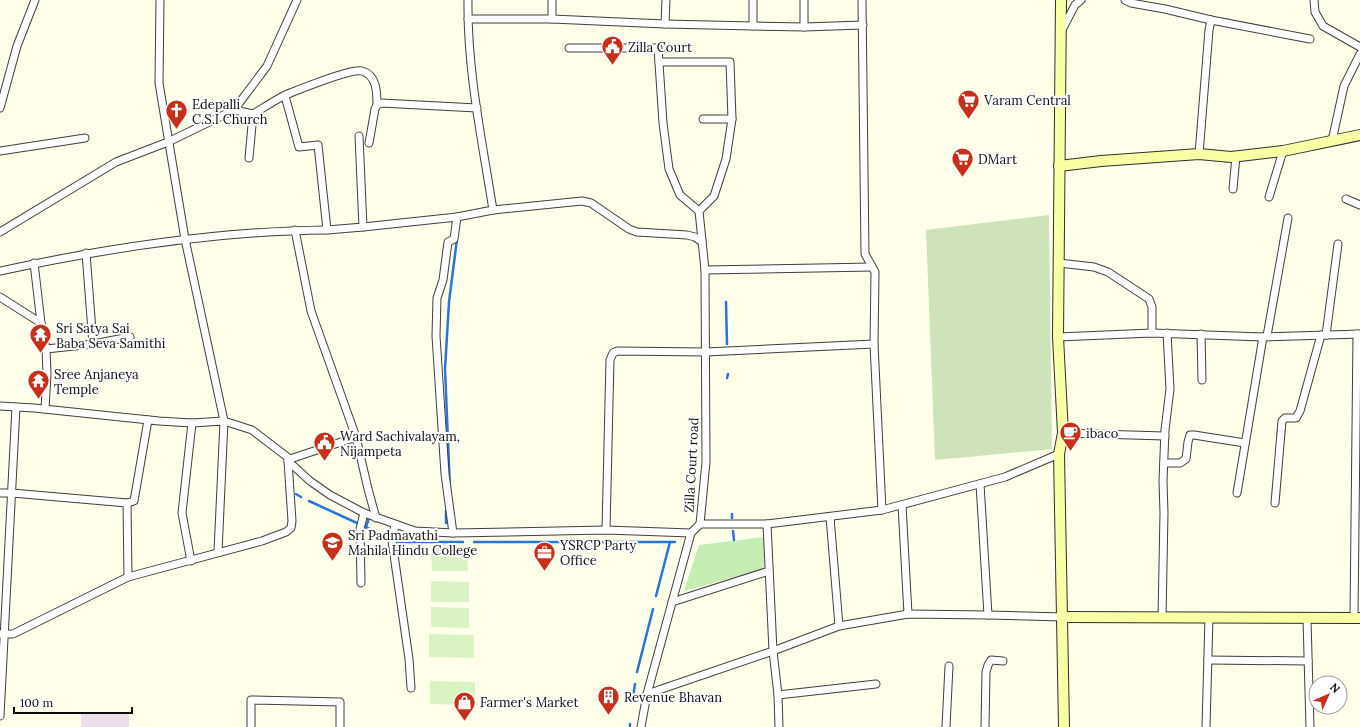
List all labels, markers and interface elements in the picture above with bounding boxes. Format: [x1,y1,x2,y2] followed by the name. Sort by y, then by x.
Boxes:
[599,34,625,67] public building icon: Zilla Court
[628,39,692,56] place label: Zilla Court
[955,87,981,120] supermarket icon: Varam Central
[983,92,1071,109] place label: Varam Central
[192,96,268,128] place label: Edepalli C.S.I Church
[163,98,189,131] church icon: Edepalli C.S.I Church
[949,146,975,179] supermarket icon: DMart
[978,151,1017,168] place label: DMart
[56,320,166,352] place label: Sri Satya Sai Baba Seva Samithi
[27,322,53,355] temple icon: Sri Satya Sai Baba Seva Samithi
[54,366,139,398] place label: Sree Anjaneya Temple
[26,368,52,401] temple icon: Sree Anjaneya Temple
[681,417,702,513] street label: Zilla Court road
[1057,420,1083,453] cafe icon: ibaco
[1086,425,1119,442] place label: ibaco
[340,428,460,460] place label: Ward Sachivalayam, Nijampeta
[311,430,337,463] public building icon: Ward Sachivalayam, Nijampeta
[348,527,477,559] place label: Sri Padmavathi Mahila Hindu College
[319,529,345,562] school or university icon: Sri Padmavathi Mahila Hindu College
[559,537,636,569] place label: YSRCP Party Office
[531,539,557,572] office icon: YSRCP Party Office
[1308,675,1348,715] north arrow
[1327,680,1343,696] text: N
[596,684,622,717] building icon: Revenue Bhavan
[14,689,132,715] scale bar
[452,689,478,722] shop icon: Farmer's Market
[624,689,722,706] place label: Revenue Bhavan
[480,694,578,711] place label: Farmer's Market
[20,695,53,710] text: 100 m

